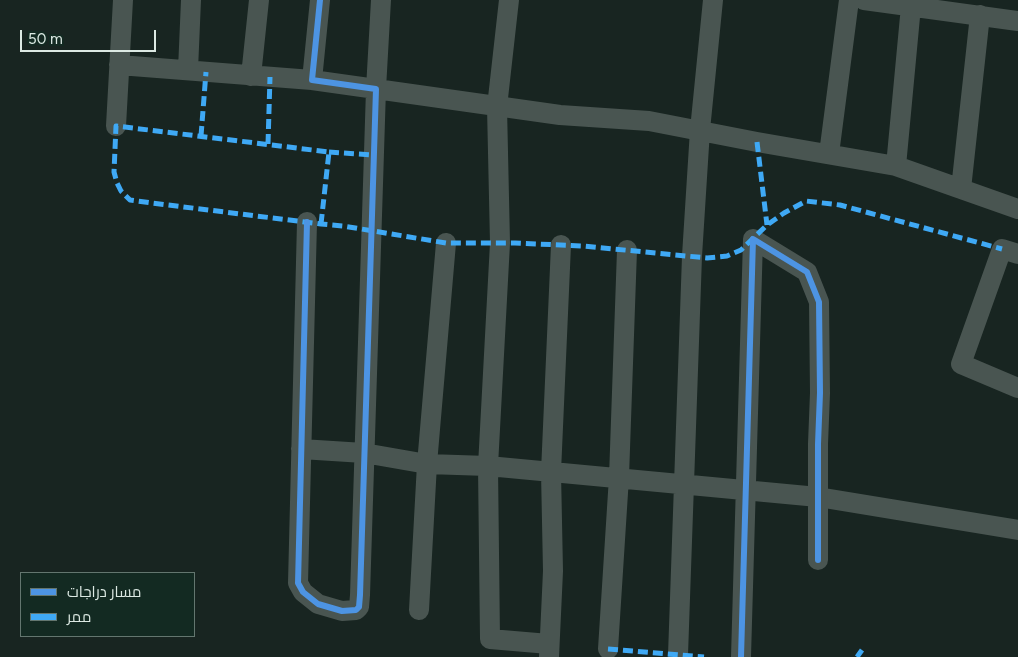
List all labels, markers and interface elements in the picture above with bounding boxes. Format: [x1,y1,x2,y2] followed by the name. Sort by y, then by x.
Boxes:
[22,20,159,52] scale bar
[28,30,63,48] text: 50 m
[20,572,195,637] legend
[67,583,141,601] text: مسار دراجات
[67,608,91,626] text: ممر

